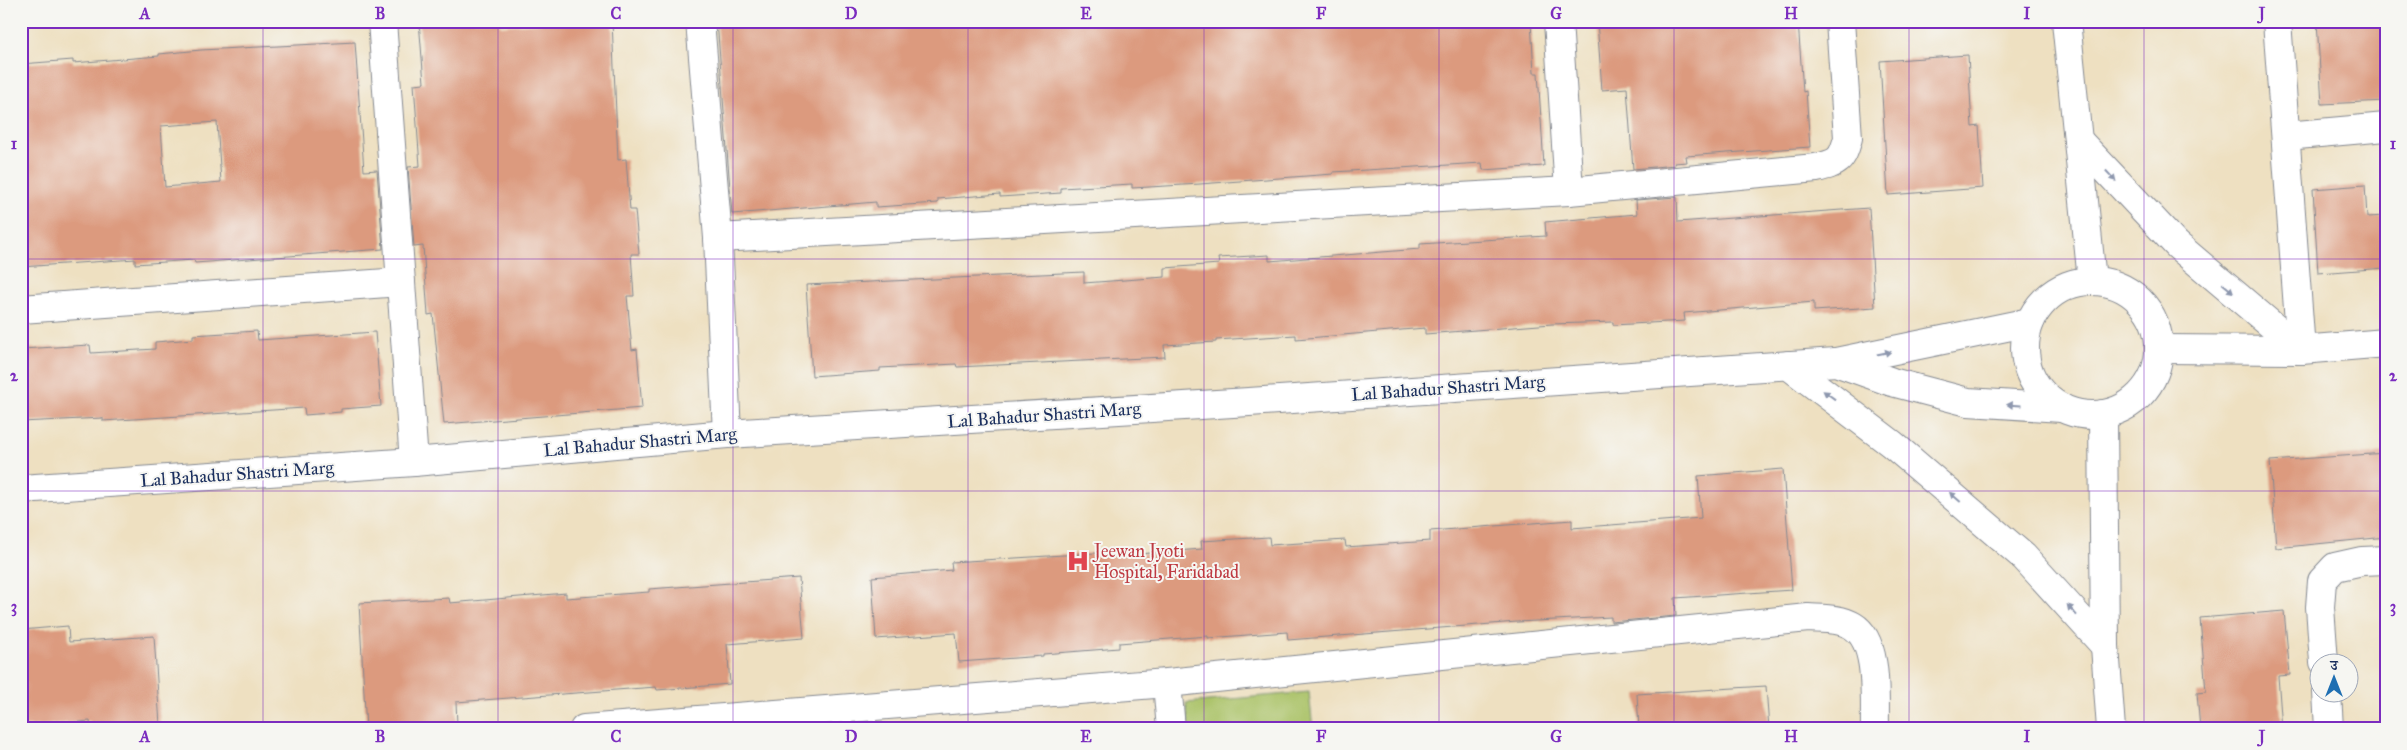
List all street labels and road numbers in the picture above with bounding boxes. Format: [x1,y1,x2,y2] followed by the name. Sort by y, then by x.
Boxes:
[1351,370,1546,407] street label: Lal Bahadur Shastri Marg
[947,397,1142,434] street label: Lal Bahadur Shastri Marg
[543,423,738,462] street label: Lal Bahadur Shastri Marg
[140,456,335,493] street label: Lal Bahadur Shastri Marg

